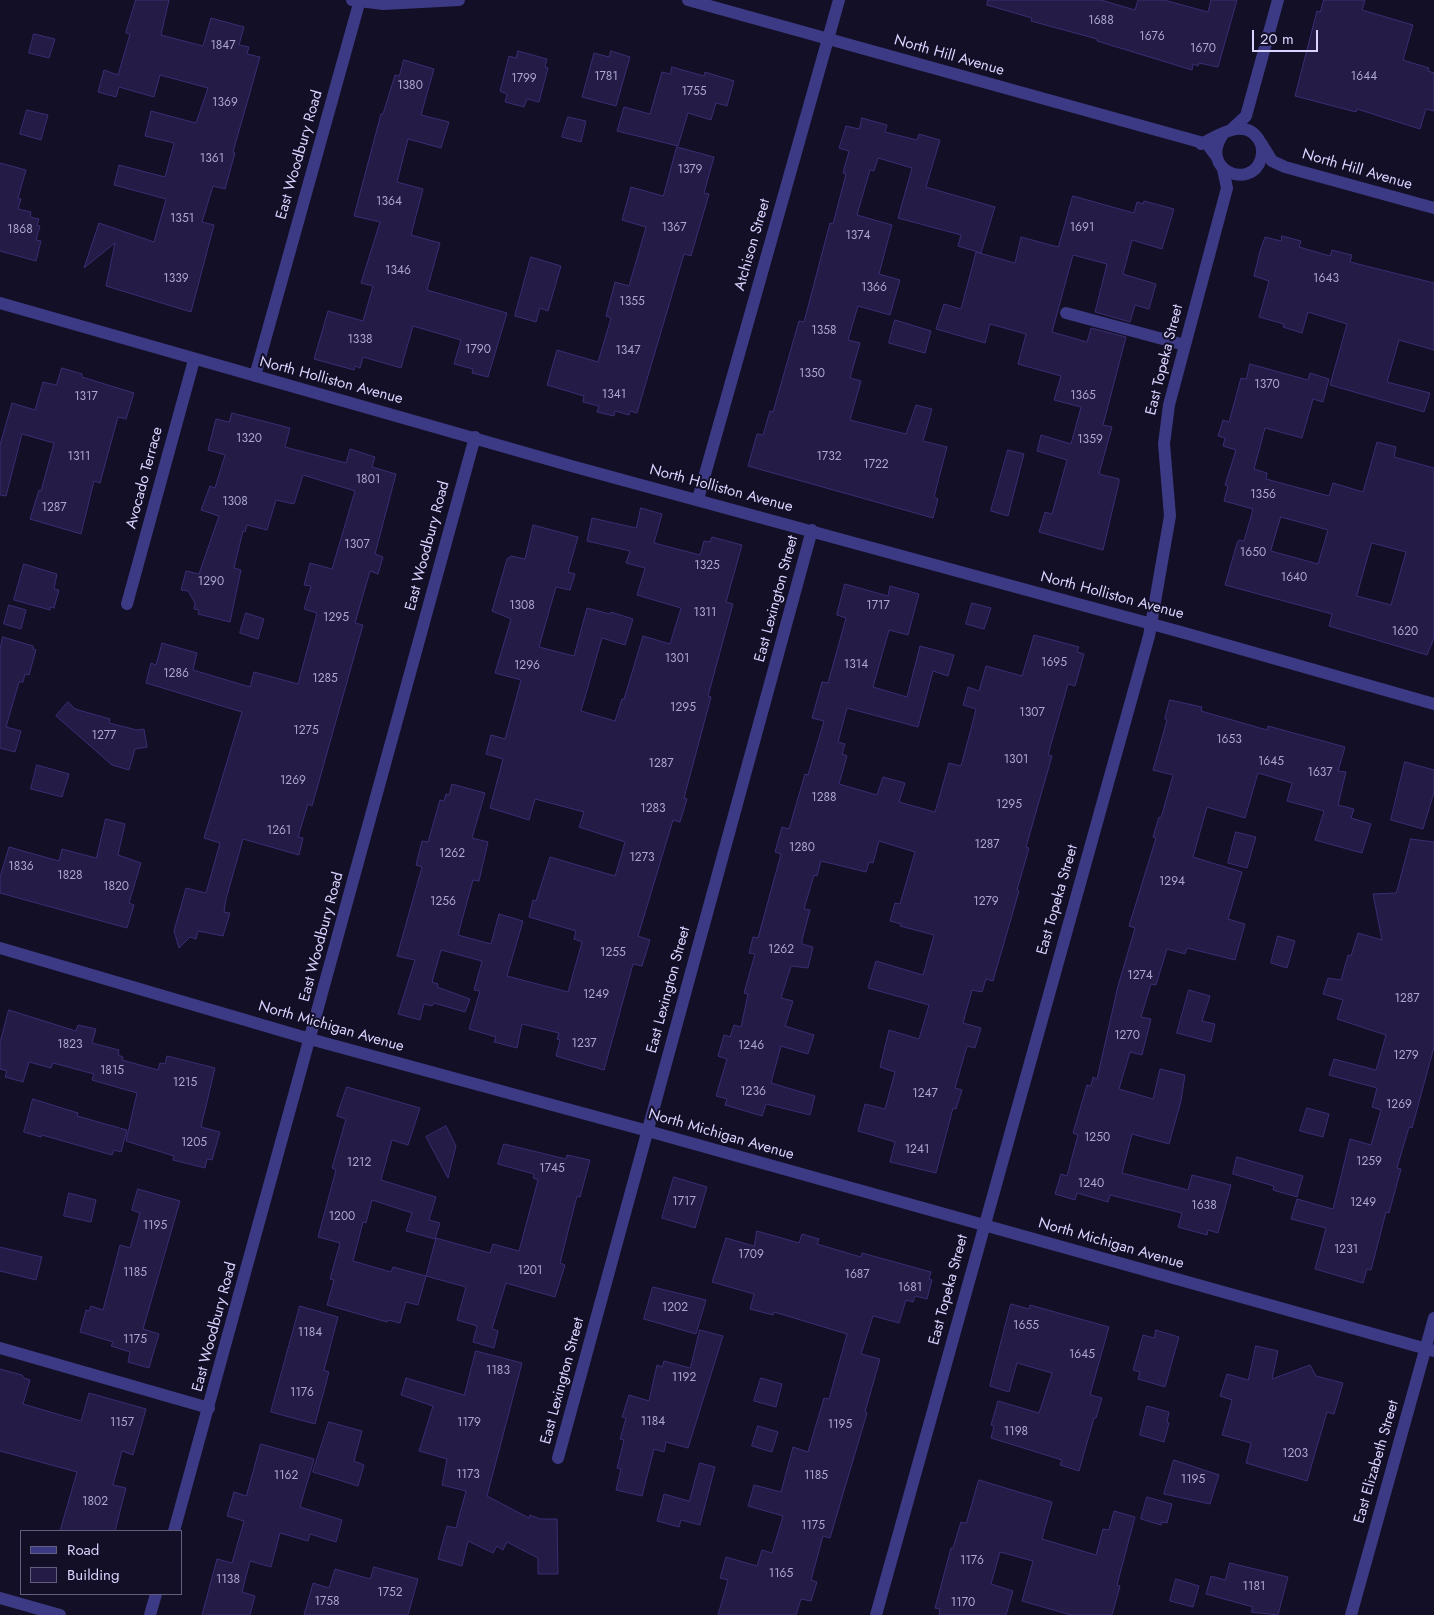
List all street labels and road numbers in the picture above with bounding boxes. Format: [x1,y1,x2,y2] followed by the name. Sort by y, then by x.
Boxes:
[892,32,1006,80] street label: North Hill Avenue
[273,88,327,222] street label: East Woodbury Road
[1300,146,1414,194] street label: North Hill Avenue
[731,197,775,293] street label: Atchison Street
[1143,303,1187,417] street label: East Topeka Street
[257,353,405,409] street label: North Holliston Avenue
[123,425,167,531] street label: Avocado Terrace
[647,461,795,517] street label: North Holliston Avenue
[402,479,454,613] street label: East Woodbury Road
[751,534,803,664] street label: East Lexington Street
[1038,568,1186,624] street label: North Holliston Avenue
[1034,843,1082,957] street label: East Topeka Street
[296,870,348,1004] street label: East Woodbury Road
[643,925,695,1055] street label: East Lexington Street
[256,998,406,1056] street label: North Michigan Avenue
[646,1106,796,1164] street label: North Michigan Avenue
[1036,1215,1186,1273] street label: North Michigan Avenue
[926,1233,972,1347] street label: East Topeka Street
[189,1260,241,1394] street label: East Woodbury Road
[537,1316,589,1446] street label: East Lexington Street
[1351,1398,1403,1526] street label: East Elizabeth Street

